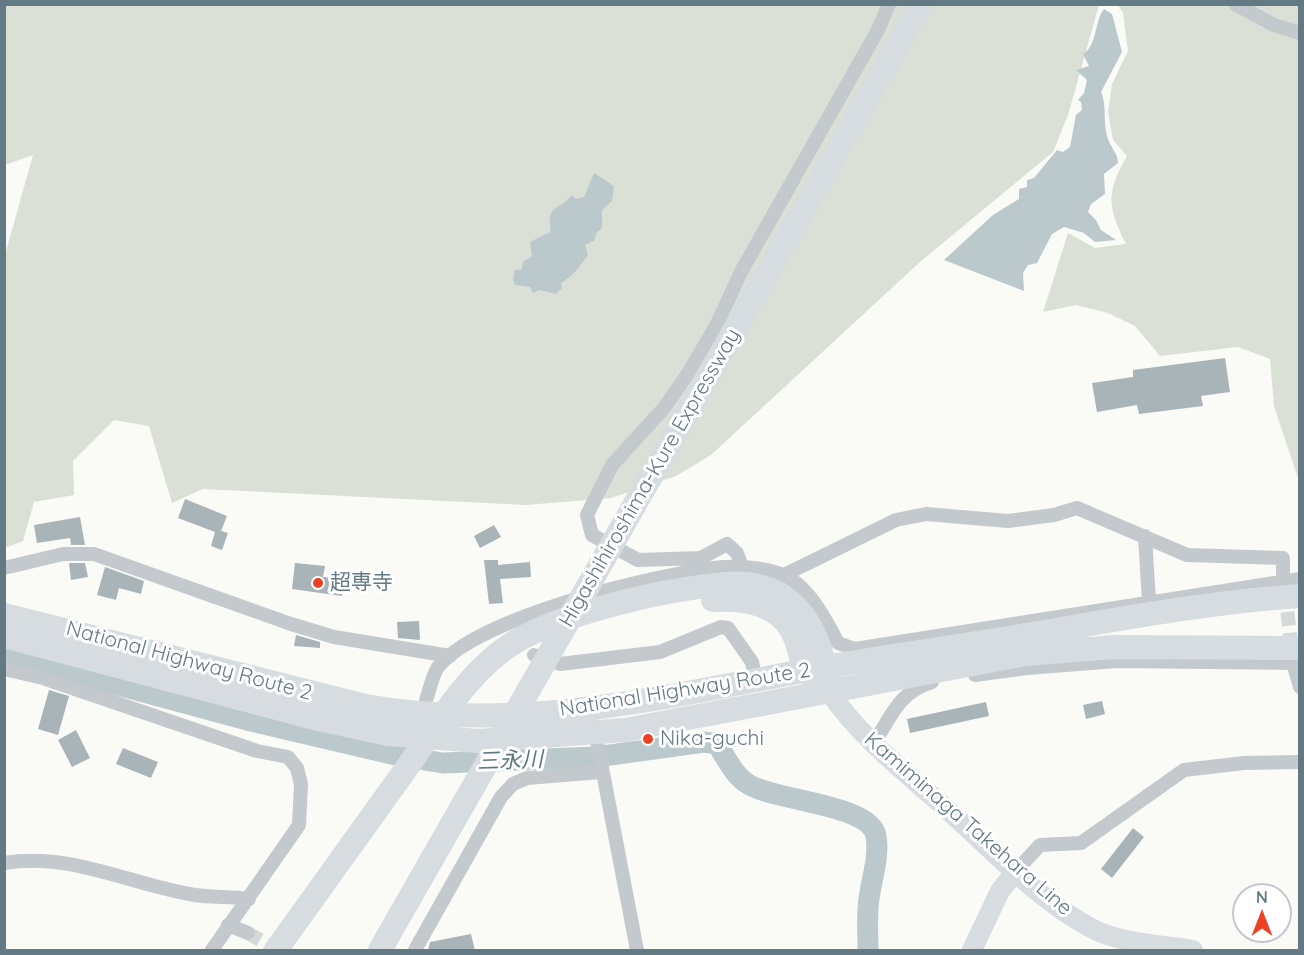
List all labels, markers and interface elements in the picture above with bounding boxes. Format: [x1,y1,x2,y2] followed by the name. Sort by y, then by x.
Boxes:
[554,324,746,632] street label: Higashihiroshima-Kure Expressway
[330,570,393,596] place label: 超専寺
[311,576,325,590] marker: 超専寺
[63,616,315,706] street label: National Highway Route 2
[558,658,812,722] street label: National Highway Route 2
[660,726,764,752] place label: Nika-guchi
[859,727,1077,921] street label: Kamiminaga Takehara Line
[641,732,655,746] marker: Nika-guchi
[477,747,543,775] water label: 三永川
[1232,883,1292,943] north arrow
[1256,887,1268,907] text: N

